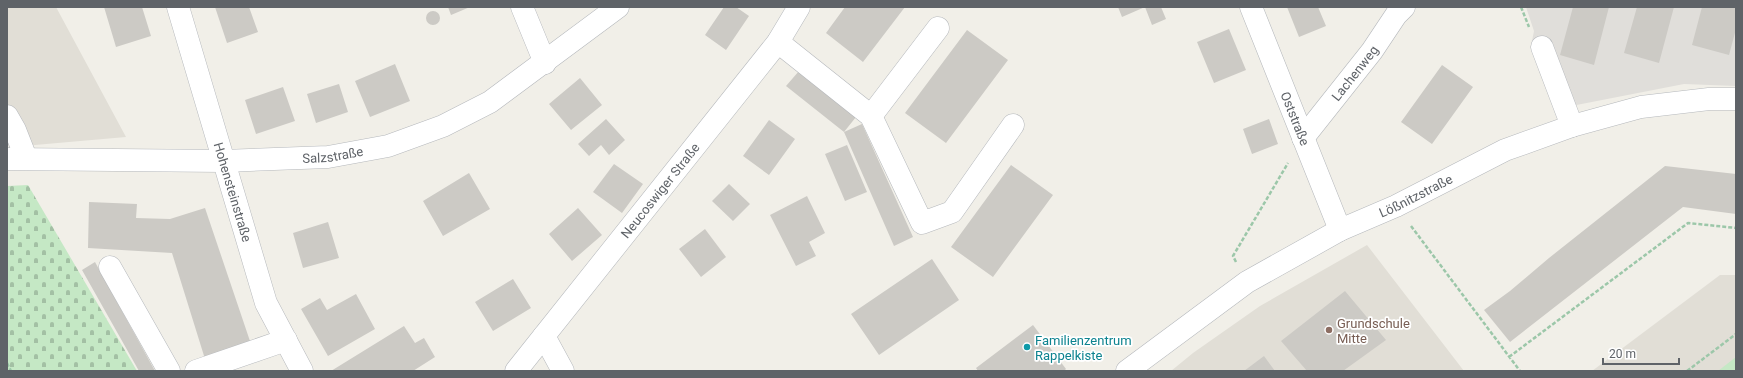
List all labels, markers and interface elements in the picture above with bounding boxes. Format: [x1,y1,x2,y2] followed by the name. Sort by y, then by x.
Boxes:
[1328,43,1381,104] street label: Lachenweg
[1278,89,1313,148] street label: Oststraße
[211,140,255,244] street label: Hohensteinstraße
[618,140,702,241] street label: Neucoswiger Straße
[302,143,364,165] street label: Salzstraße
[1377,171,1455,220] street label: Lößnitzstraße
[1337,316,1410,346] place label: Grundschule Mitte
[1324,325,1334,335] marker: Grundschule Mitte
[1035,333,1132,363] place label: Familienzentrum Rappelkiste
[1603,340,1679,366] scale bar
[1022,342,1032,352] marker: Familienzentrum Rappelkiste
[1609,347,1636,361] text: 20 m

